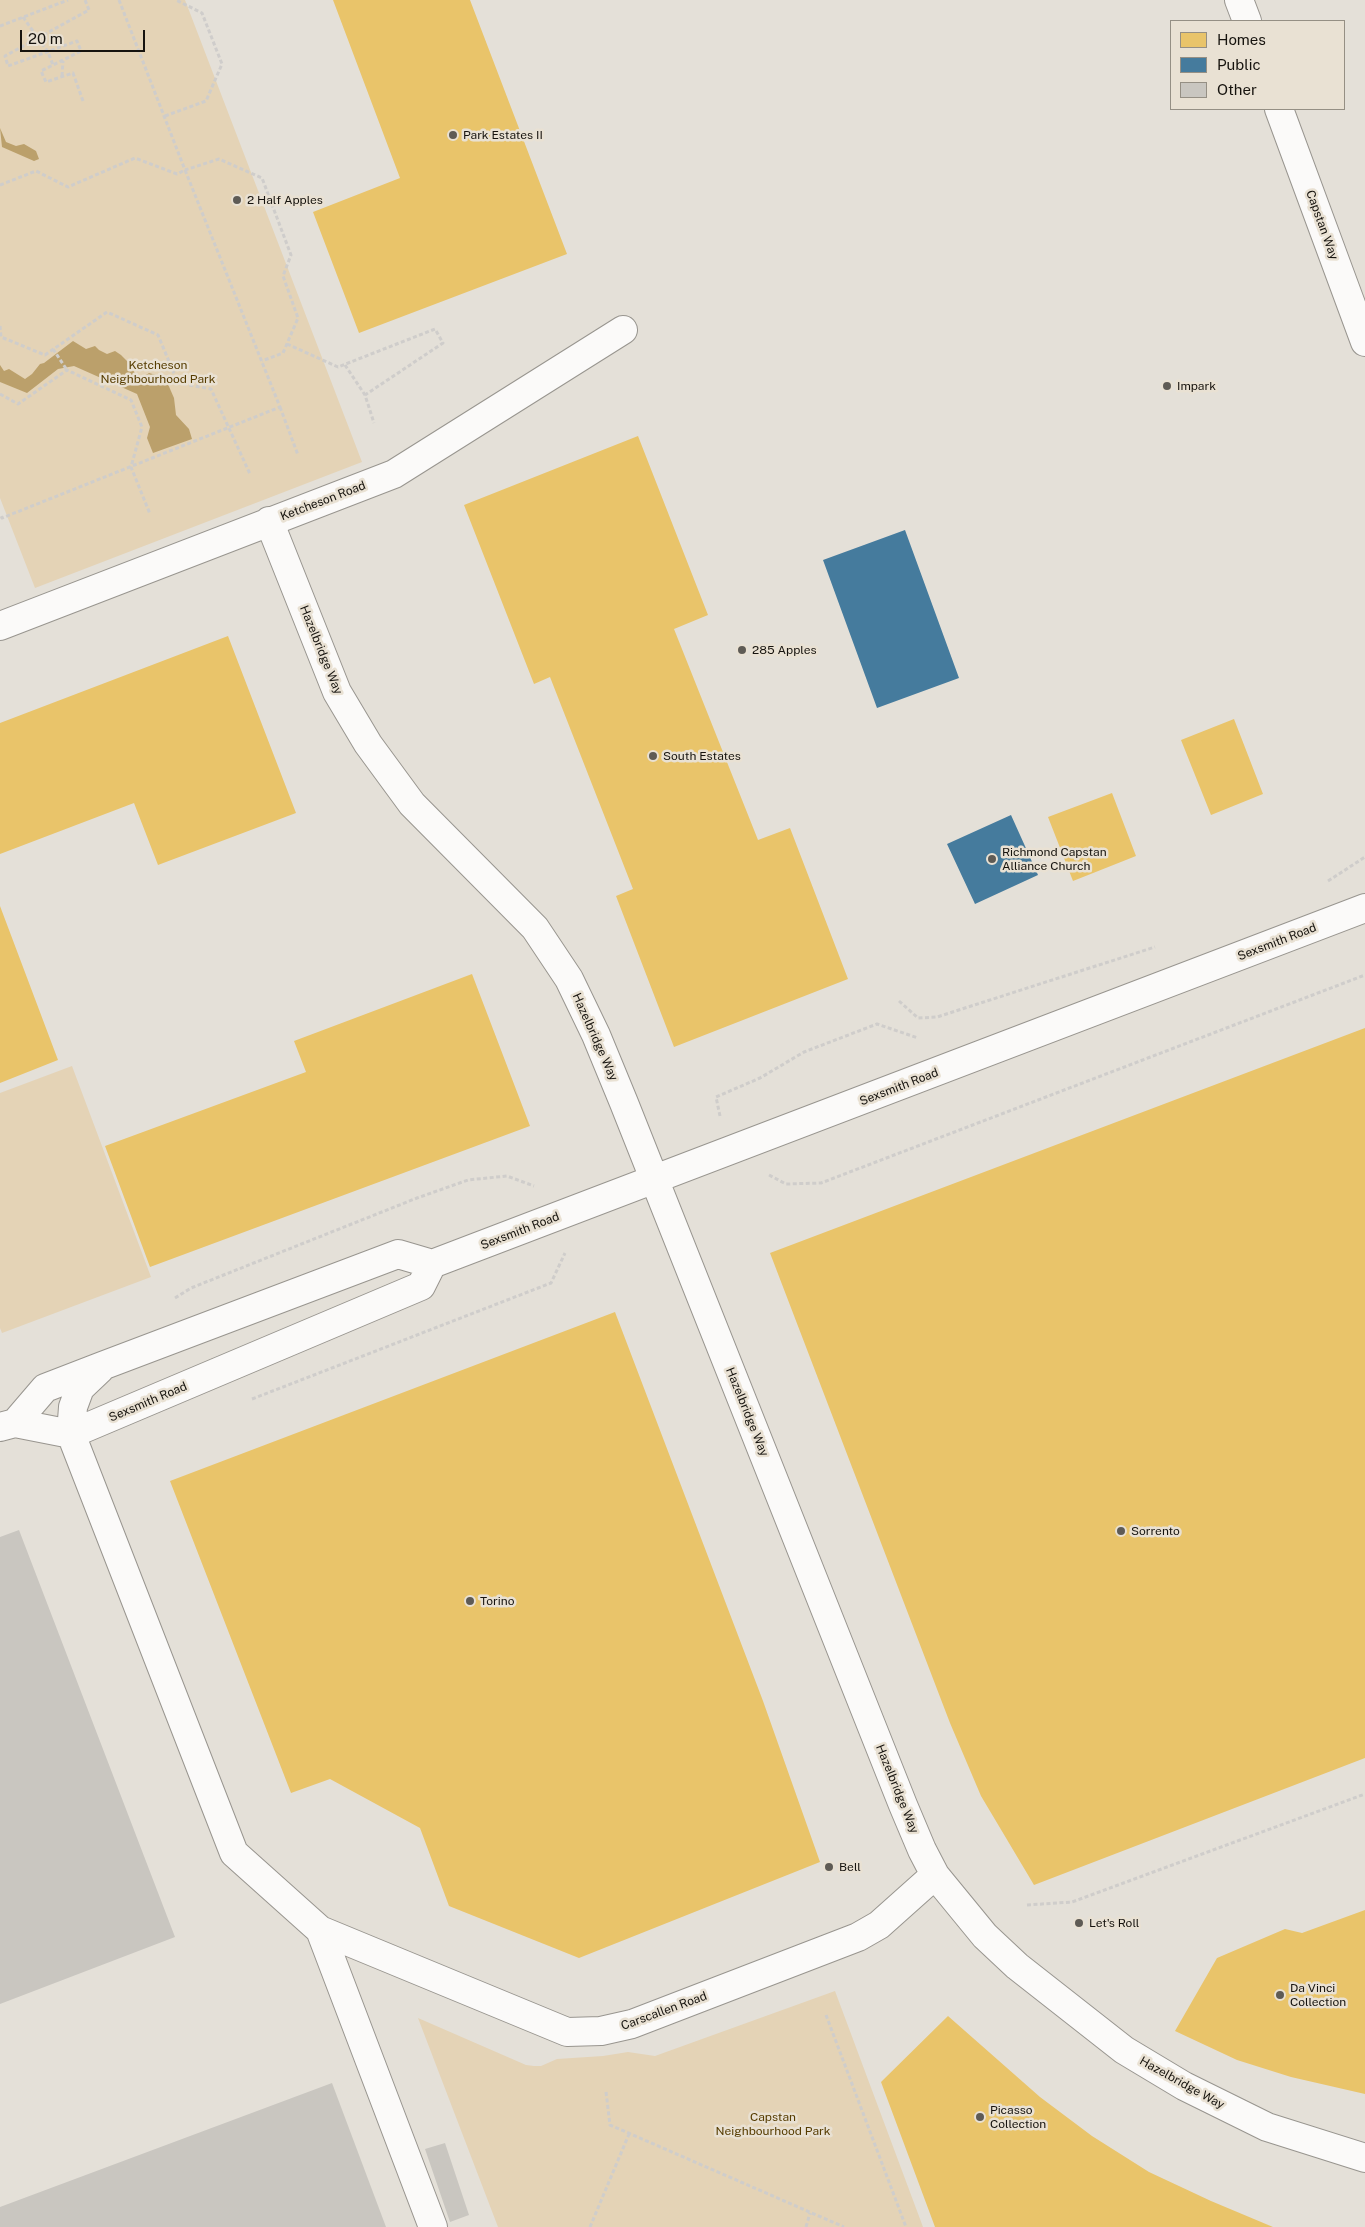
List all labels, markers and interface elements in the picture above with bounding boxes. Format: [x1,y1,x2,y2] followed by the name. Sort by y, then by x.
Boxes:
[22,20,148,52] scale bar
[1170,20,1345,110] legend
[28,30,63,47] text: 20 m
[1217,31,1266,48] text: Homes
[1217,56,1261,73] text: Public
[1217,81,1257,98] text: Other
[463,128,543,142] place label: Park Estates II
[447,129,459,141] marker: Park Estates II
[1303,188,1341,262] street label: Capstan Way
[247,193,323,207] place label: 2 Half Apples
[231,194,243,206] marker: 2 Half Apples
[101,358,215,386] park label: Ketcheson Neighbourhood Park
[1177,379,1216,393] place label: Impark
[1161,380,1173,392] marker: Impark
[278,478,368,524] street label: Ketcheson Road
[297,603,345,697] street label: Hazelbridge Way
[752,643,817,657] place label: 285 Apples
[736,644,748,656] marker: 285 Apples
[663,749,741,763] place label: South Estates
[647,750,659,762] marker: South Estates
[1002,845,1107,873] place label: Richmond Capstan Alliance Church
[986,853,998,865] marker: Richmond Capstan Alliance Church
[1236,920,1318,964] street label: Sexsmith Road
[569,991,621,1083] street label: Hazelbridge Way
[858,1065,940,1109] street label: Sexsmith Road
[479,1209,561,1253] street label: Sexsmith Road
[723,1365,771,1459] street label: Hazelbridge Way
[107,1379,189,1425] street label: Sexsmith Road
[1131,1524,1180,1538] place label: Sorrento
[1115,1525,1127,1537] marker: Sorrento
[480,1594,515,1608] place label: Torino
[464,1595,476,1607] marker: Torino
[873,1742,921,1836] street label: Hazelbridge Way
[839,1860,861,1874] place label: Bell
[823,1861,835,1873] marker: Bell
[1089,1916,1139,1930] place label: Let's Roll
[1073,1917,1085,1929] marker: Let's Roll
[1290,1981,1346,2009] place label: Da Vinci Collection
[619,1989,709,2033] street label: Carscallen Road
[1274,1989,1286,2001] marker: Da Vinci Collection
[1137,2054,1227,2112] street label: Hazelbridge Way
[990,2103,1046,2131] place label: Picasso Collection
[716,2110,830,2138] park label: Capstan Neighbourhood Park
[974,2111,986,2123] marker: Picasso Collection

